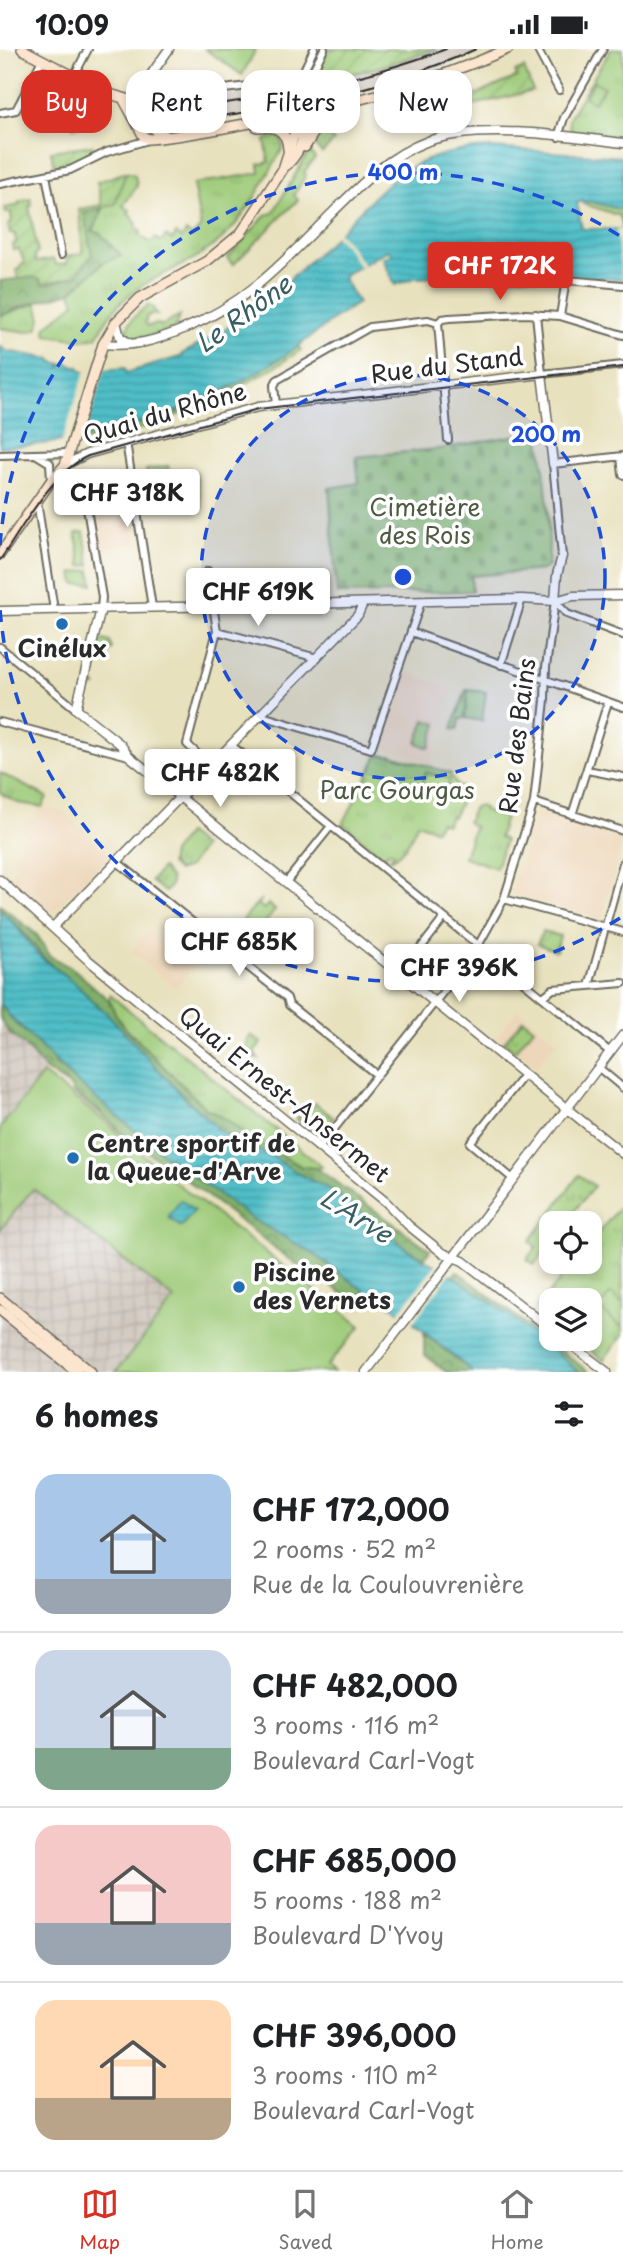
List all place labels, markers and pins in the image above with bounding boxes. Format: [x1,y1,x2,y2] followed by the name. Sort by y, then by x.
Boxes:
[428,243,572,302] pin: CHF 172K
[55,469,199,529] pin: CHF 318K
[391,565,415,589] centre of rings
[186,569,330,628] pin: CHF 619K
[54,616,70,632] marker: Cinélux
[18,629,107,665] place label: Cinélux
[148,749,292,809] pin: CHF 482K
[167,919,311,978] pin: CHF 685K
[387,944,531,1004] pin: CHF 396K
[87,1124,295,1188] place label: Centre sportif de la Queue-d'Arve
[65,1150,81,1166] marker: Centre sportif de la Queue-d'Arve
[253,1253,391,1317] place label: Piscine des Vernets
[231,1279,247,1295] marker: Piscine des Vernets

